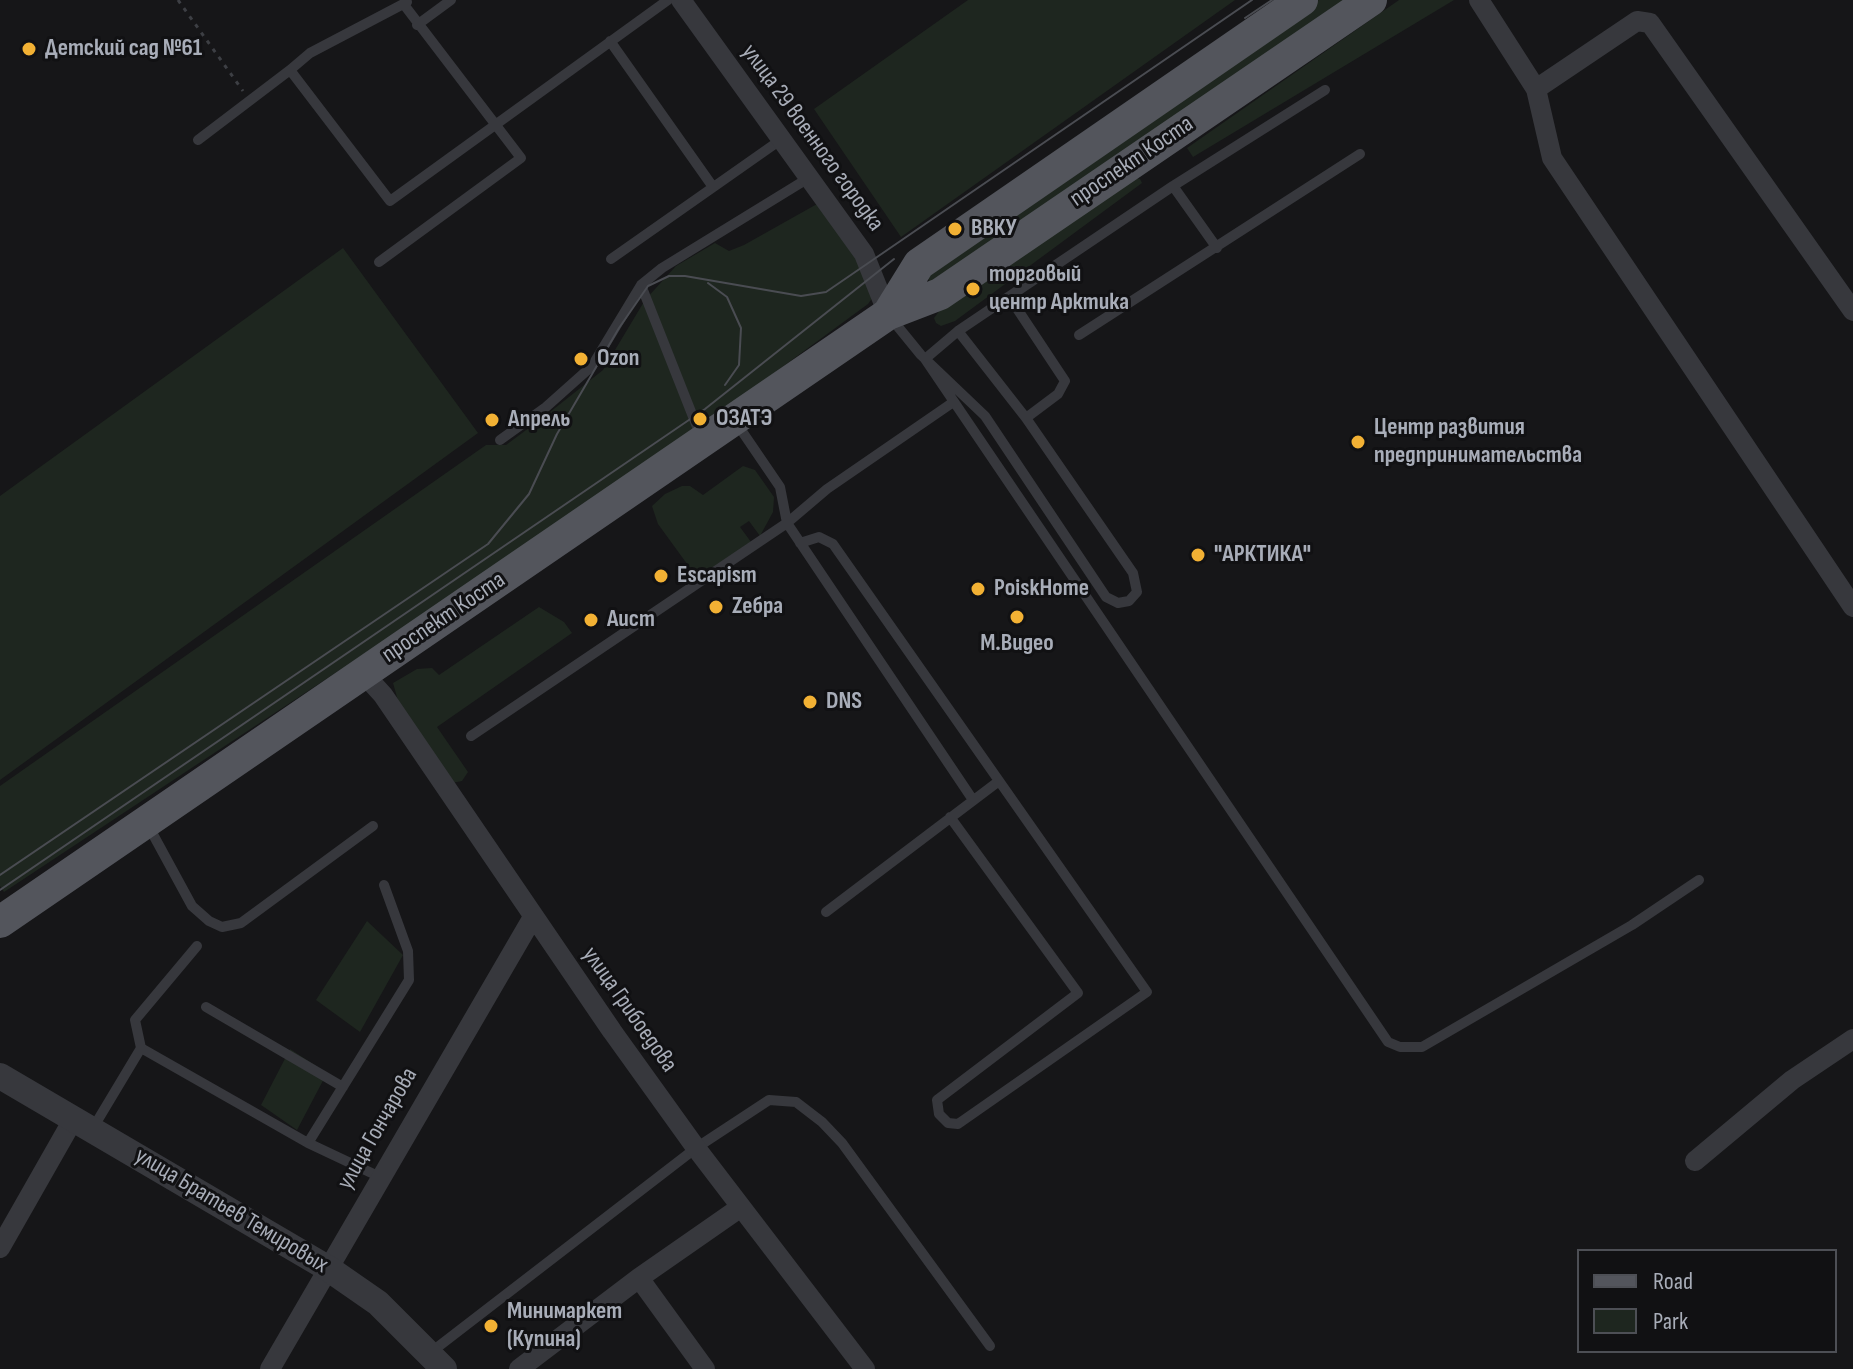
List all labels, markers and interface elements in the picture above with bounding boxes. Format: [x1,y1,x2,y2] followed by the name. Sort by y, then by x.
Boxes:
[45,35,202,63] place label: Детский сад №61
[734,39,890,237] street label: улица 29 военного городка
[20,40,38,58] marker: Детский сад №61
[1065,110,1199,214] street label: проспект Коста
[971,215,1017,243] place label: ВВКУ
[946,220,964,238] marker: ВВКУ
[989,261,1129,317] place label: торговый центр Арктика
[964,280,982,298] marker: торговый центр Арктика
[597,345,639,373] place label: Ozon
[572,350,590,368] marker: Ozon
[716,405,772,433] place label: ОЗАТЭ
[508,406,570,434] place label: Апрель
[691,410,709,428] marker: ОЗАТЭ
[483,411,501,429] marker: Апрель
[1374,414,1582,470] place label: Центр развития предпринимательства
[1349,433,1367,451] marker: Центр развития предпринимательства
[1214,541,1311,569] place label: "АРКТИКА"
[1189,546,1207,564] marker: "АРКТИКА"
[677,562,757,590] place label: Escapism
[377,566,511,670] street label: проспект Коста
[652,567,670,585] marker: Escapism
[994,575,1089,603] place label: PoiskHome
[969,580,987,598] marker: PoiskHome
[732,593,783,621] place label: Zeбра
[707,598,725,616] marker: Zeбра
[607,606,655,634] place label: Аист
[1008,608,1026,626] marker: M.Видео
[582,611,600,629] marker: Аист
[980,630,1054,658] place label: M.Видео
[826,688,862,716] place label: DNS
[801,693,819,711] marker: DNS
[575,942,683,1078] street label: улица Грибоедова
[332,1063,424,1195] street label: улица Гончарова
[129,1142,333,1280] street label: улица Братьев Темировых
[1577,1249,1837,1353] legend
[1653,1267,1693,1296] text: Road
[507,1298,622,1354] place label: Минимаркет (Купина)
[1653,1307,1688,1336] text: Park
[482,1317,500,1335] marker: Минимаркет (Купина)

